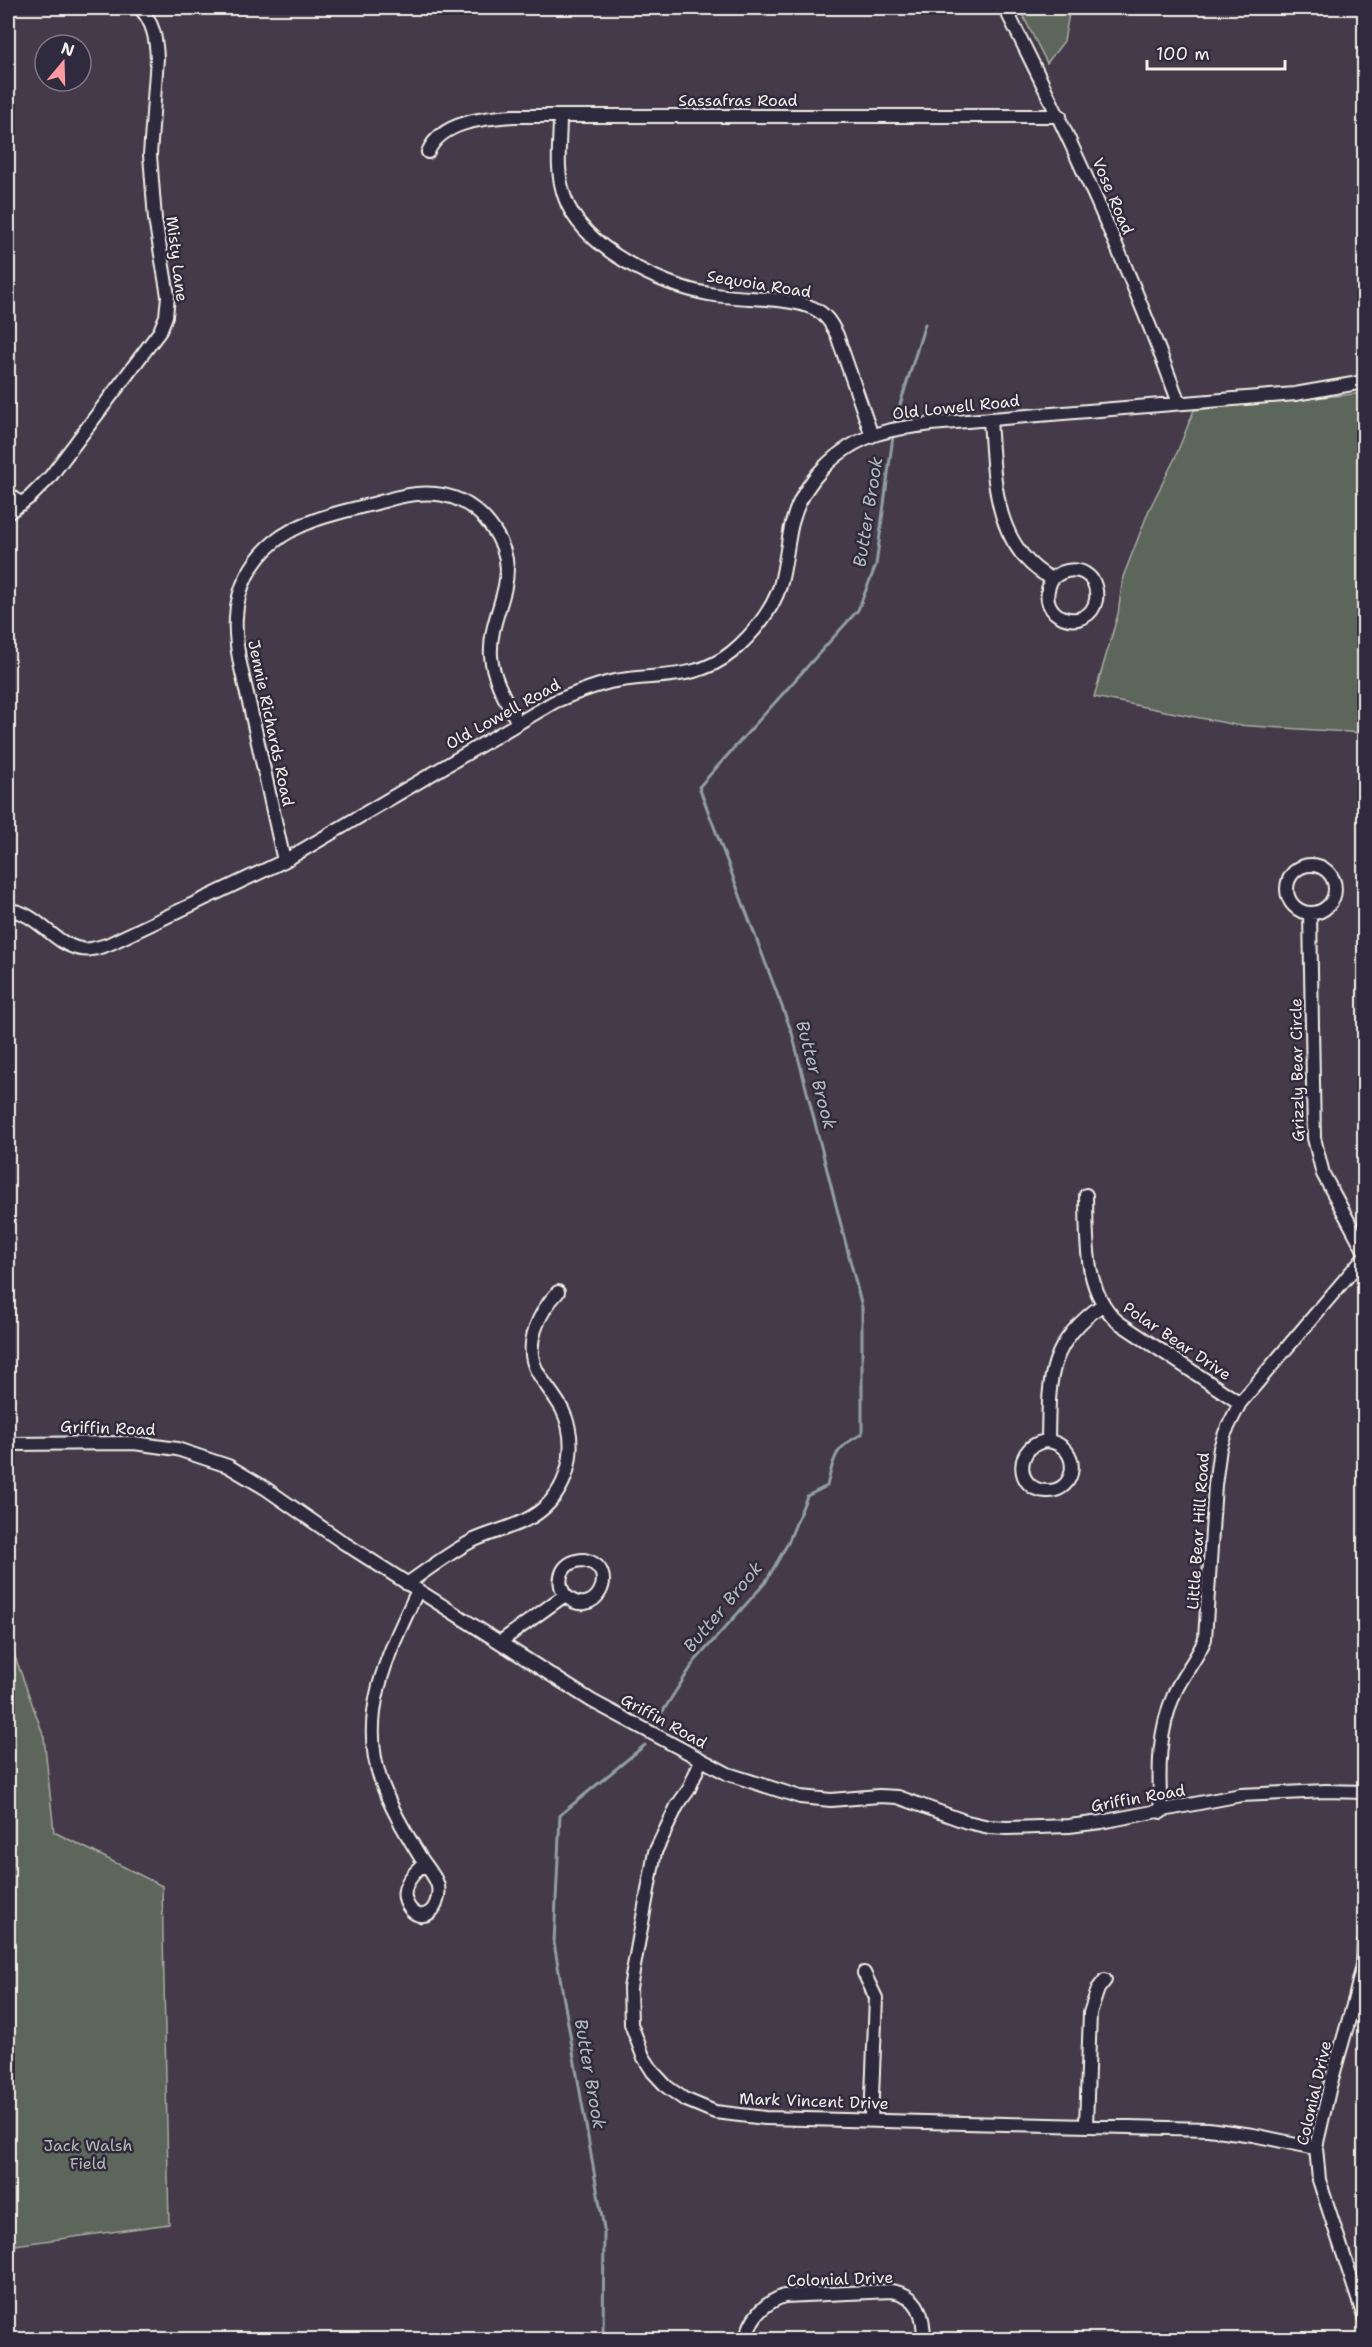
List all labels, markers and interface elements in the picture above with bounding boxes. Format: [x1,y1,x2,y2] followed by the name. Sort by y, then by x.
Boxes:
[33,33,93,93] north arrow
[1147,33,1285,71] scale bar
[58,37,77,61] text: N
[1156,42,1210,66] text: 100 m
[678,90,798,111] street label: Sassafras Road
[1087,154,1139,238] street label: Vose Road
[161,215,193,303] street label: Misty Lane
[705,265,813,303] street label: Sequoia Road
[891,390,1021,424] street label: Old Lowell Road
[847,454,889,569] water label: Butter Brook
[243,638,299,808] street label: Jennie Richards Road
[442,674,564,754] street label: Old Lowell Road
[1285,998,1309,1142] street label: Grizzly Bear Circle
[790,1018,842,1133] water label: Butter Brook
[1119,1297,1235,1385] street label: Polar Bear Drive
[60,1416,156,1440] street label: Griffin Road
[1182,1452,1214,1610] street label: Little Bear Hill Road
[678,1556,769,1657] water label: Butter Brook
[617,1689,711,1753] street label: Griffin Road
[1089,1779,1187,1817] street label: Griffin Road
[568,2017,612,2132] water label: Butter Brook
[1292,2039,1336,2147] street label: Colonial Drive
[739,2088,889,2114] street label: Mark Vincent Drive
[44,2135,132,2174] park label: Jack Walsh Field
[786,2267,894,2291] street label: Colonial Drive

